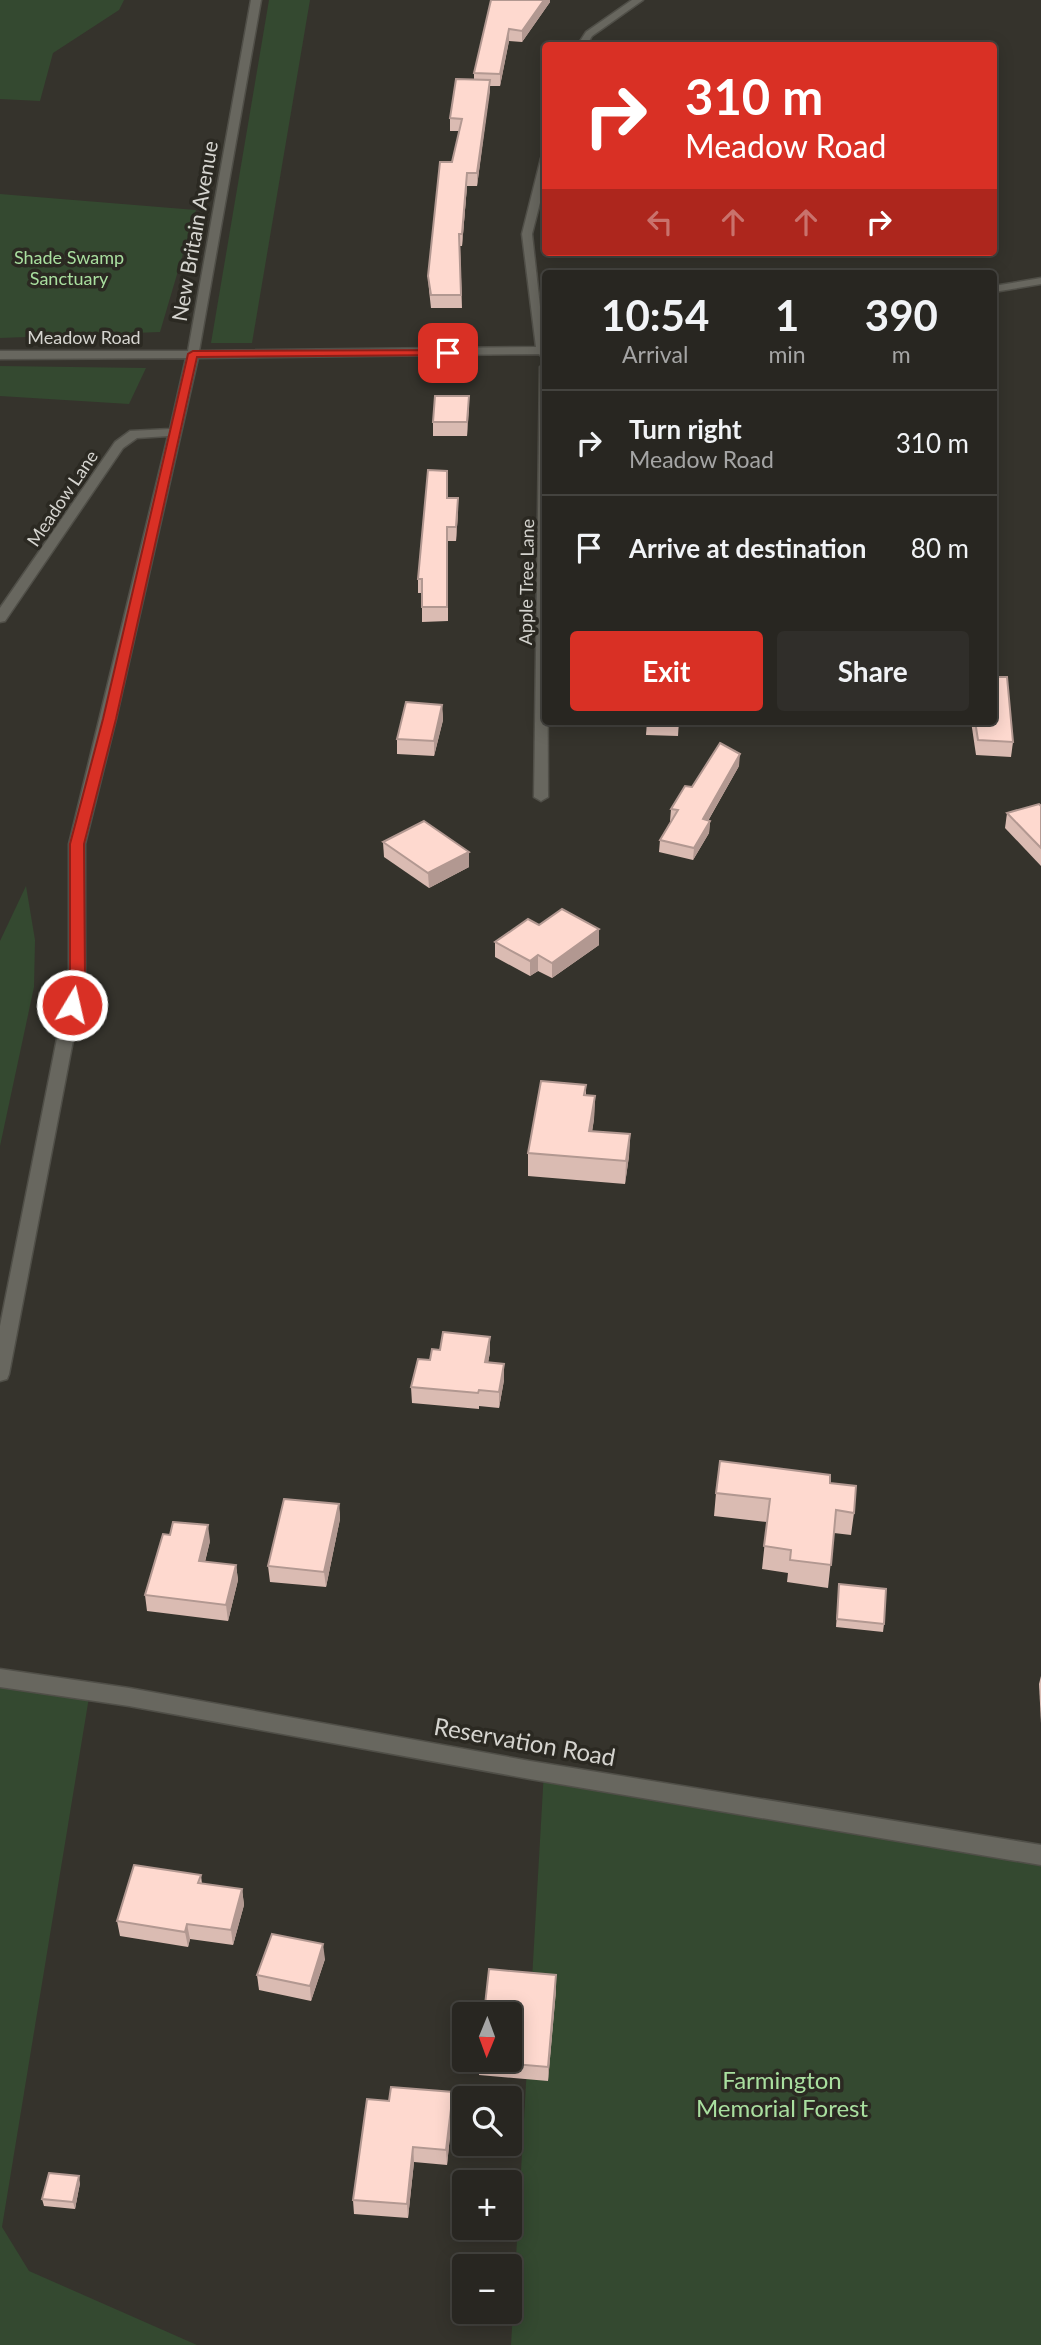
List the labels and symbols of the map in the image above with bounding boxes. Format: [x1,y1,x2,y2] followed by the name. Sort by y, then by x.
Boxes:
[166,139,222,323] street label: New Britain Avenue
[14,246,124,289] park label: Shade Swamp Sanctuary
[418,323,478,383] pin
[27,326,141,348] street label: Meadow Road
[22,446,102,550] street label: Meadow Lane
[514,519,538,645] street label: Apple Tree Lane
[35,968,109,1042] position arrow
[432,1711,618,1771] street label: Reservation Road
[452,2002,522,2072] north arrow
[696,2065,868,2122] park label: Farmington Memorial Forest

